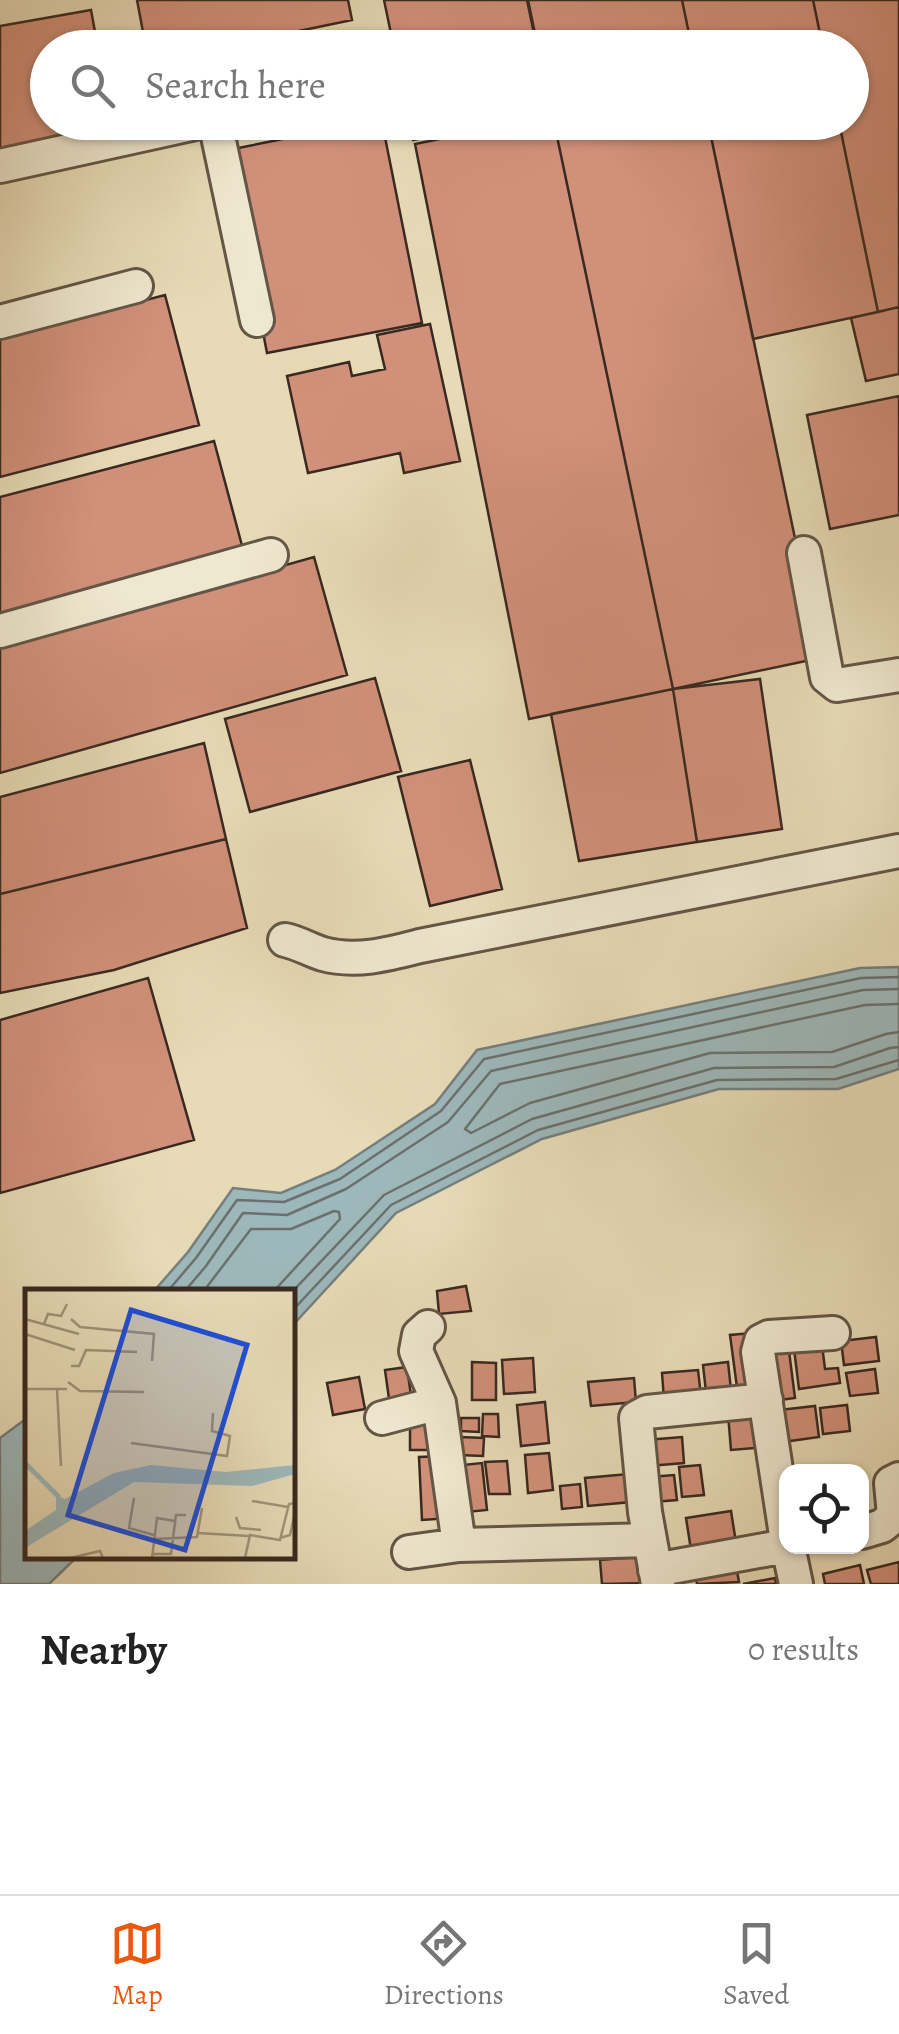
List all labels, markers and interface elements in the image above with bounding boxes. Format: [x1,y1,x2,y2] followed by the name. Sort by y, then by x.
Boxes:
[30,30,869,140] search box
[65,58,120,113] icon: search
[145,59,326,111] text: Search here
[25,1289,295,1559] inset map
[779,1464,869,1554] map controls
[779,1464,869,1554] button: locate
[40,1621,167,1678] text: Nearby
[748,1627,859,1671] text: 0 results
[110,1916,165,2014] tab: Map
[384,1916,504,2014] tab: Directions
[723,1916,789,2014] tab: Saved

